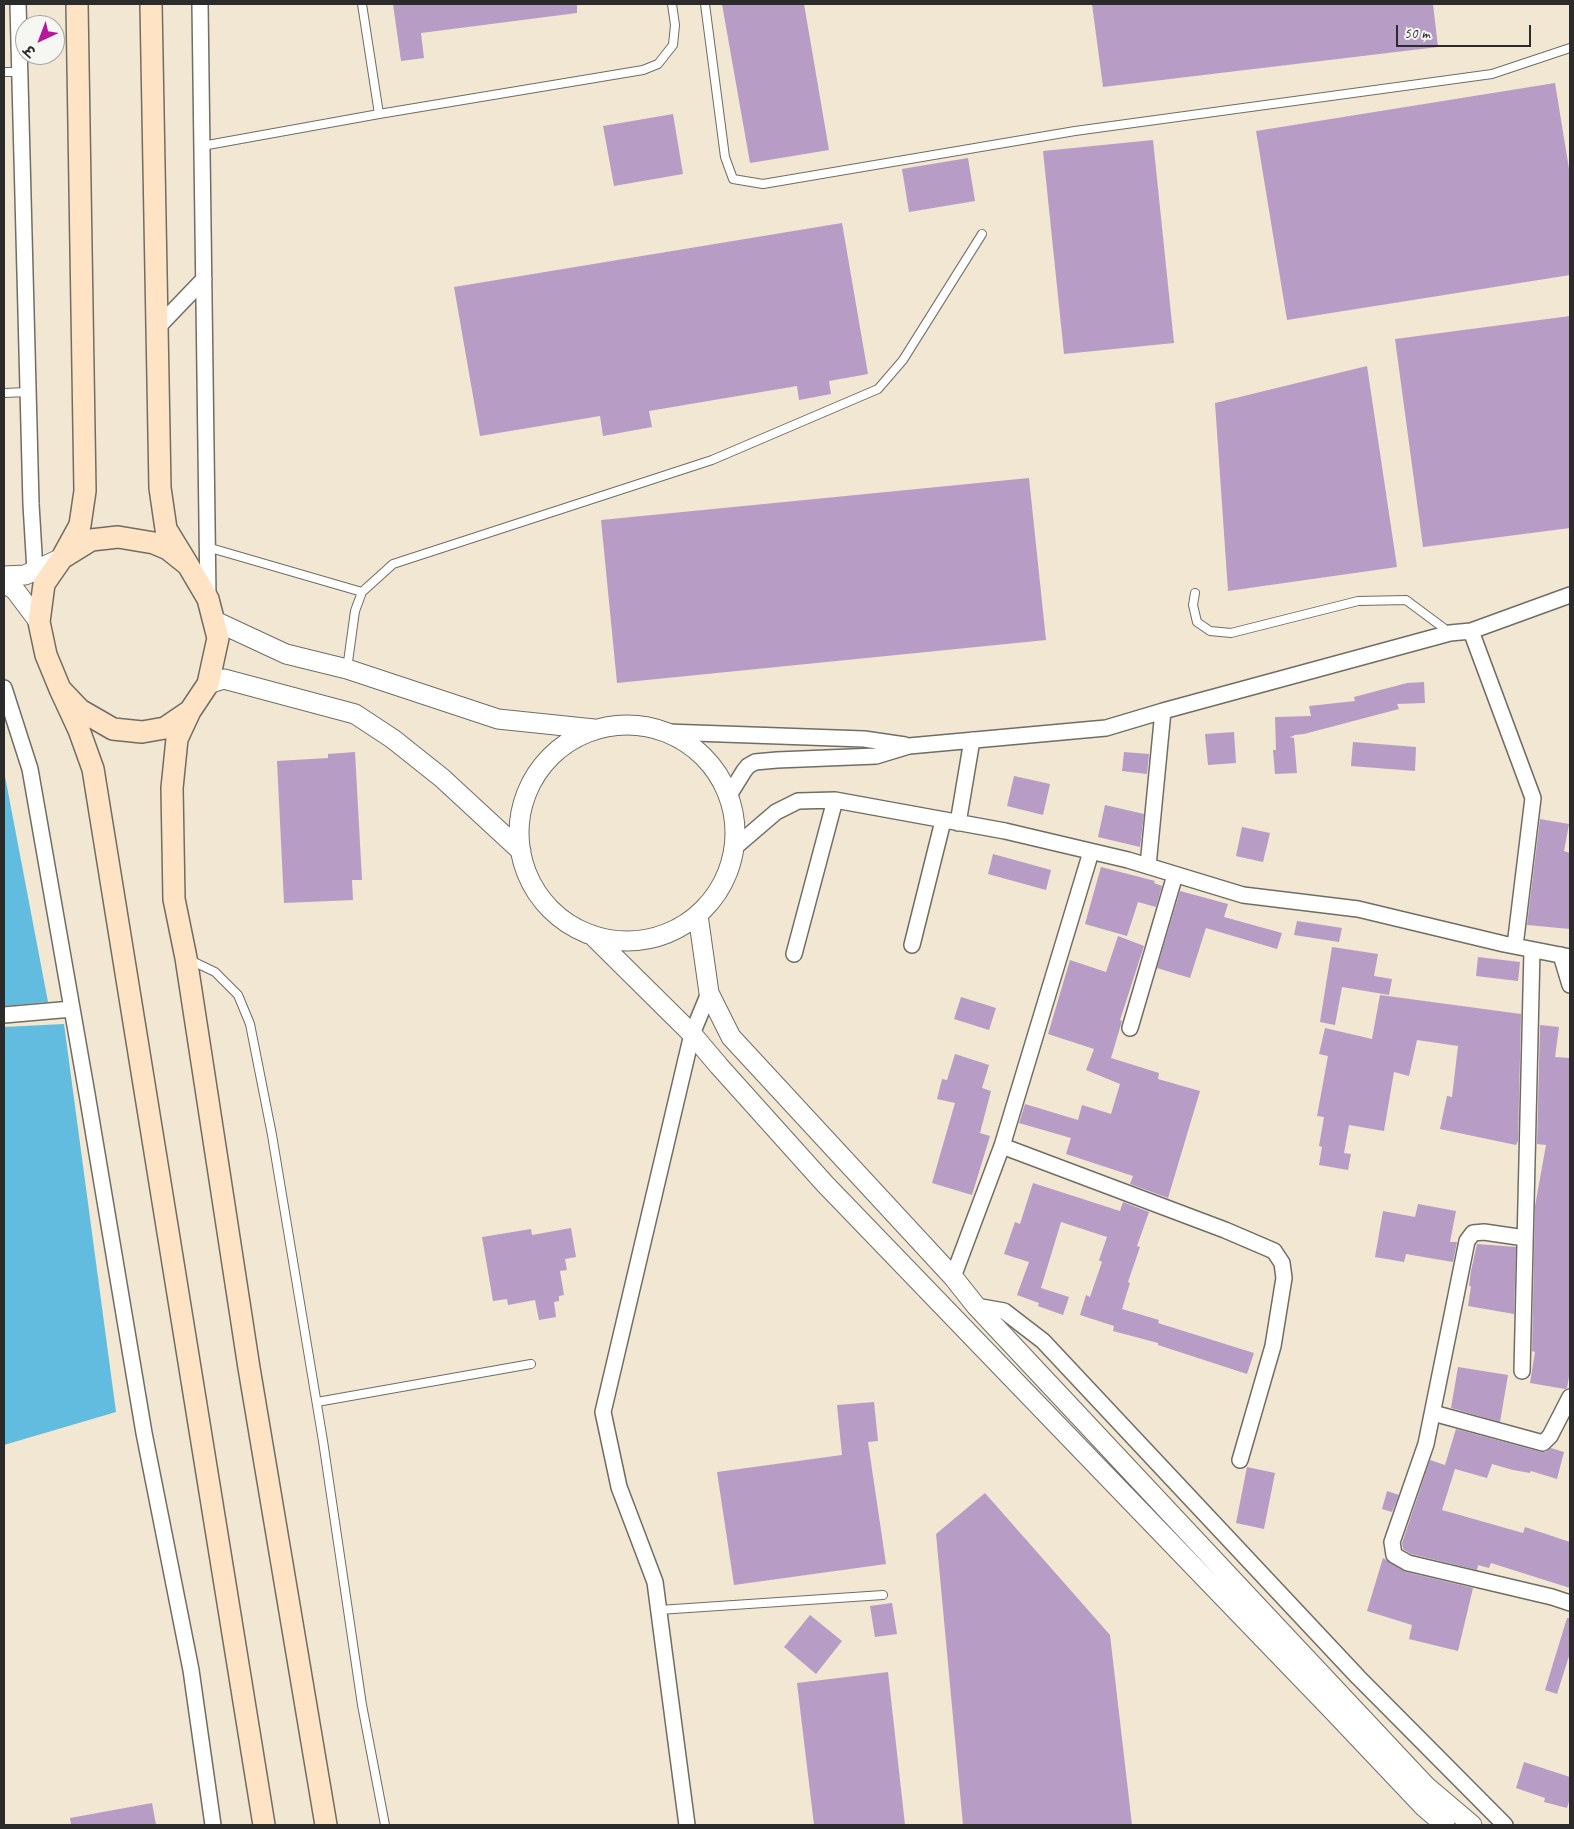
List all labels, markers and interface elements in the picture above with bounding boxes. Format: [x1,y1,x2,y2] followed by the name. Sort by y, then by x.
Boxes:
[15,15,65,65] north arrow
[1399,15,1534,47] scale bar
[1404,24,1430,43] text: 50 m
[21,41,39,60] text: उ

